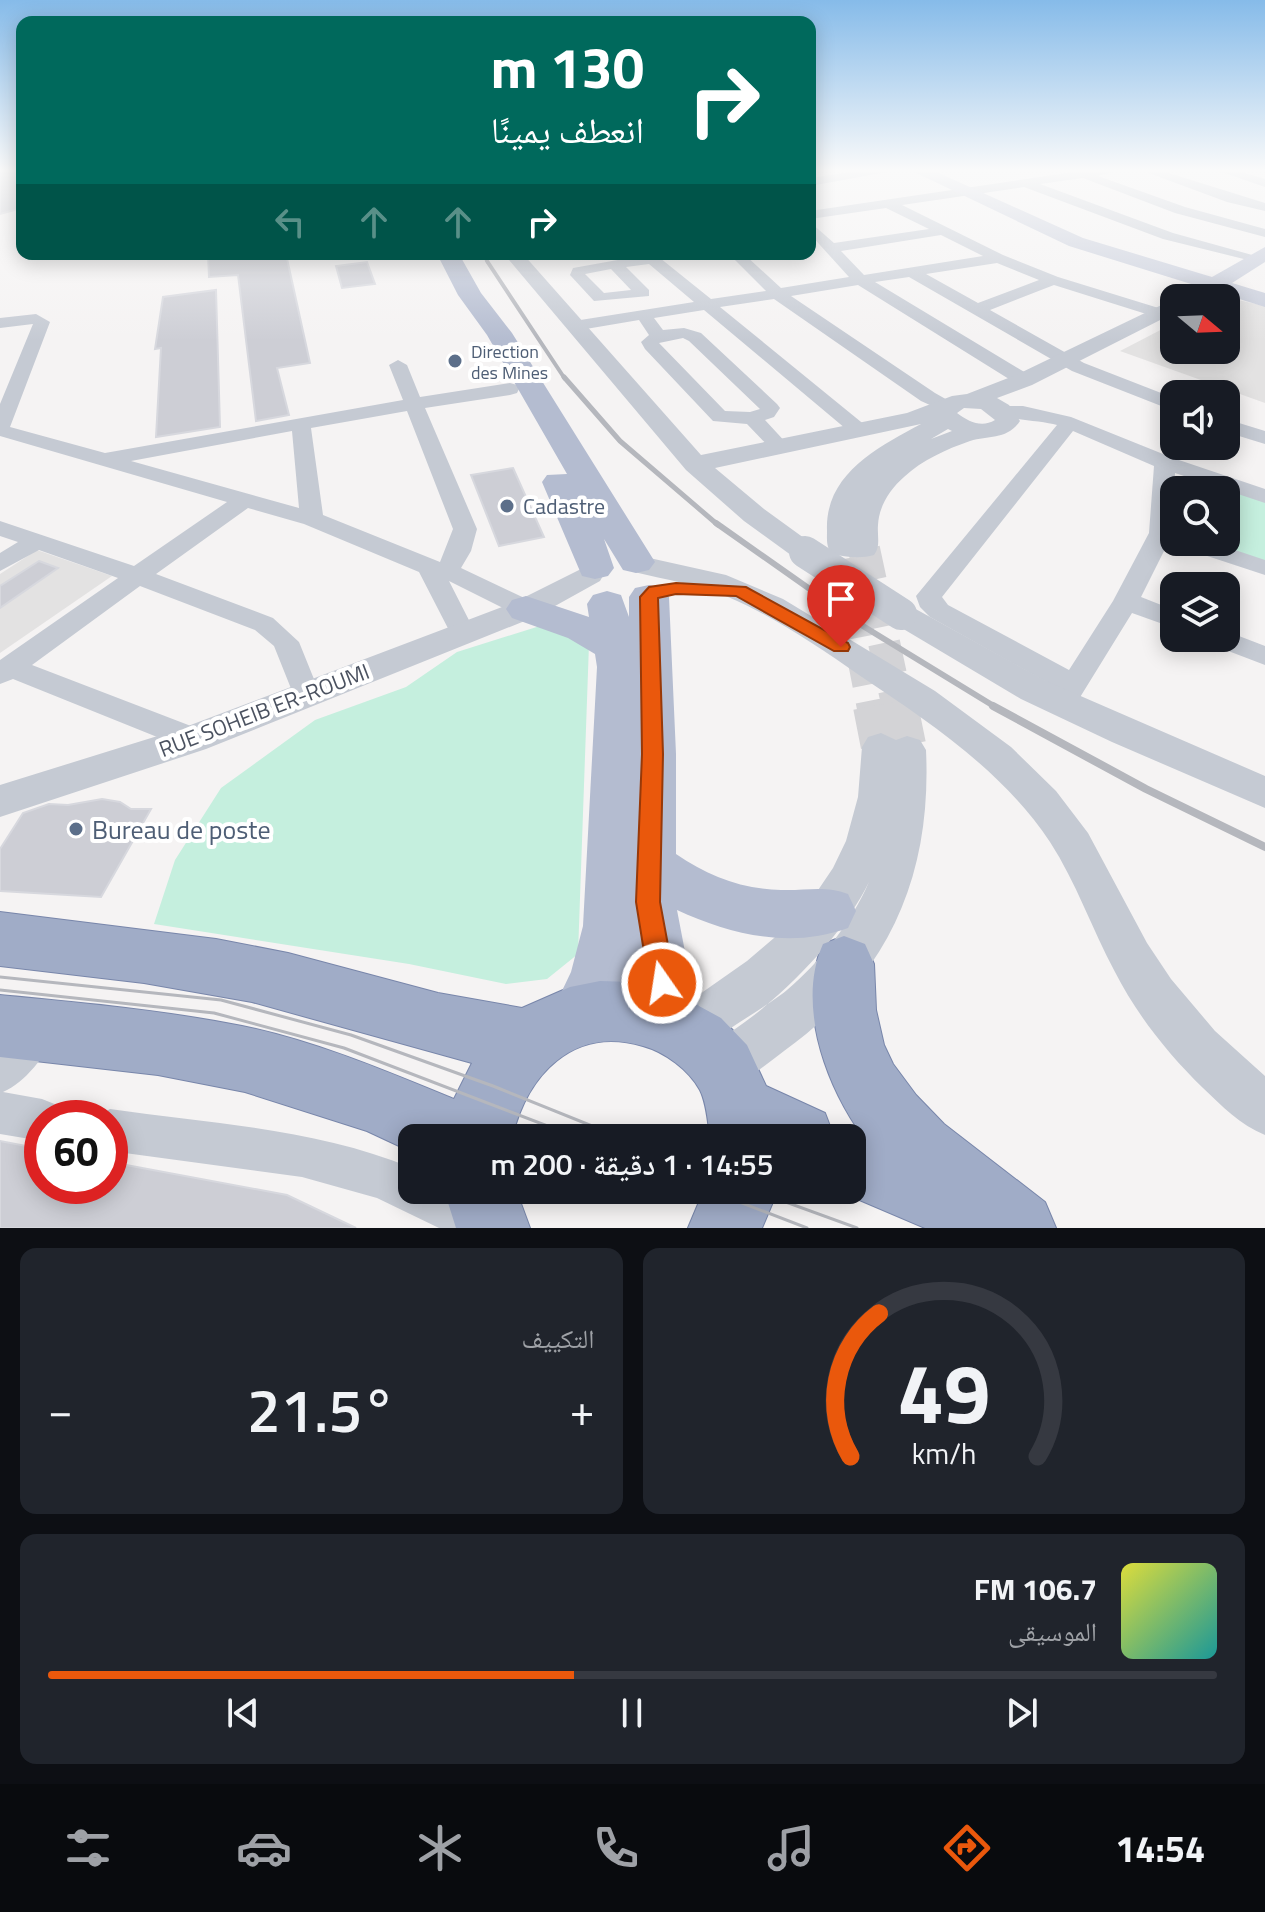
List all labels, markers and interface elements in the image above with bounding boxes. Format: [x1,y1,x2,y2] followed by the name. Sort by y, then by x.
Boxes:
[491,25,644,110] text: 130 m
[672,48,776,152] icon: right
[491,102,644,157] text: انعطف يمينًا
[268,200,312,244] icon: left
[352,200,396,244] icon: ahead
[436,200,480,244] icon: ahead
[520,200,564,244] icon: right
[1160,284,1240,364] north arrow
[1160,284,1240,652] map controls
[471,338,548,386] place label: Direction des Mines
[446,352,464,370] marker: Direction des Mines
[1160,380,1240,460] button: sound
[1160,476,1240,556] button: search
[523,489,605,523] place label: Cadastre
[498,497,516,515] marker: Cadastre
[807,565,875,647] pin
[1160,572,1240,652] button: layers
[819,577,863,621] icon: arrive
[154,654,374,766] street label: RUE SOHEIB ER-ROUMI
[92,810,271,849] place label: Bureau de poste
[67,820,85,838] marker: Bureau de poste
[620,941,704,1025] position arrow
[24,1100,128,1204] speed limit sign: 60
[490,1141,774,1187] text: 14:55 · 1 دقيقة · 200 m
[522,1319,595,1358] text: التكييف
[897,1329,990,1455] text: 49
[247,1364,396,1455] text: 21.5°
[48,1376,73,1443] text: −
[570,1376,595,1443] text: +
[911,1432,976,1475] text: km/h
[974,1566,1097,1612] text: 106.7 FM
[1008,1612,1097,1651] text: الموسيقى
[221,1691,265,1735] icon: previous
[610,1691,654,1735] icon: pause
[1000,1691,1044,1735] icon: next
[60,1820,116,1876] icon: filters
[236,1820,292,1876] icon: car
[412,1820,468,1876] icon: climate
[588,1820,644,1876] icon: phone
[763,1820,819,1876] icon: music
[939,1820,995,1876] icon: directions
[1115,1821,1205,1876] text: 14:54

